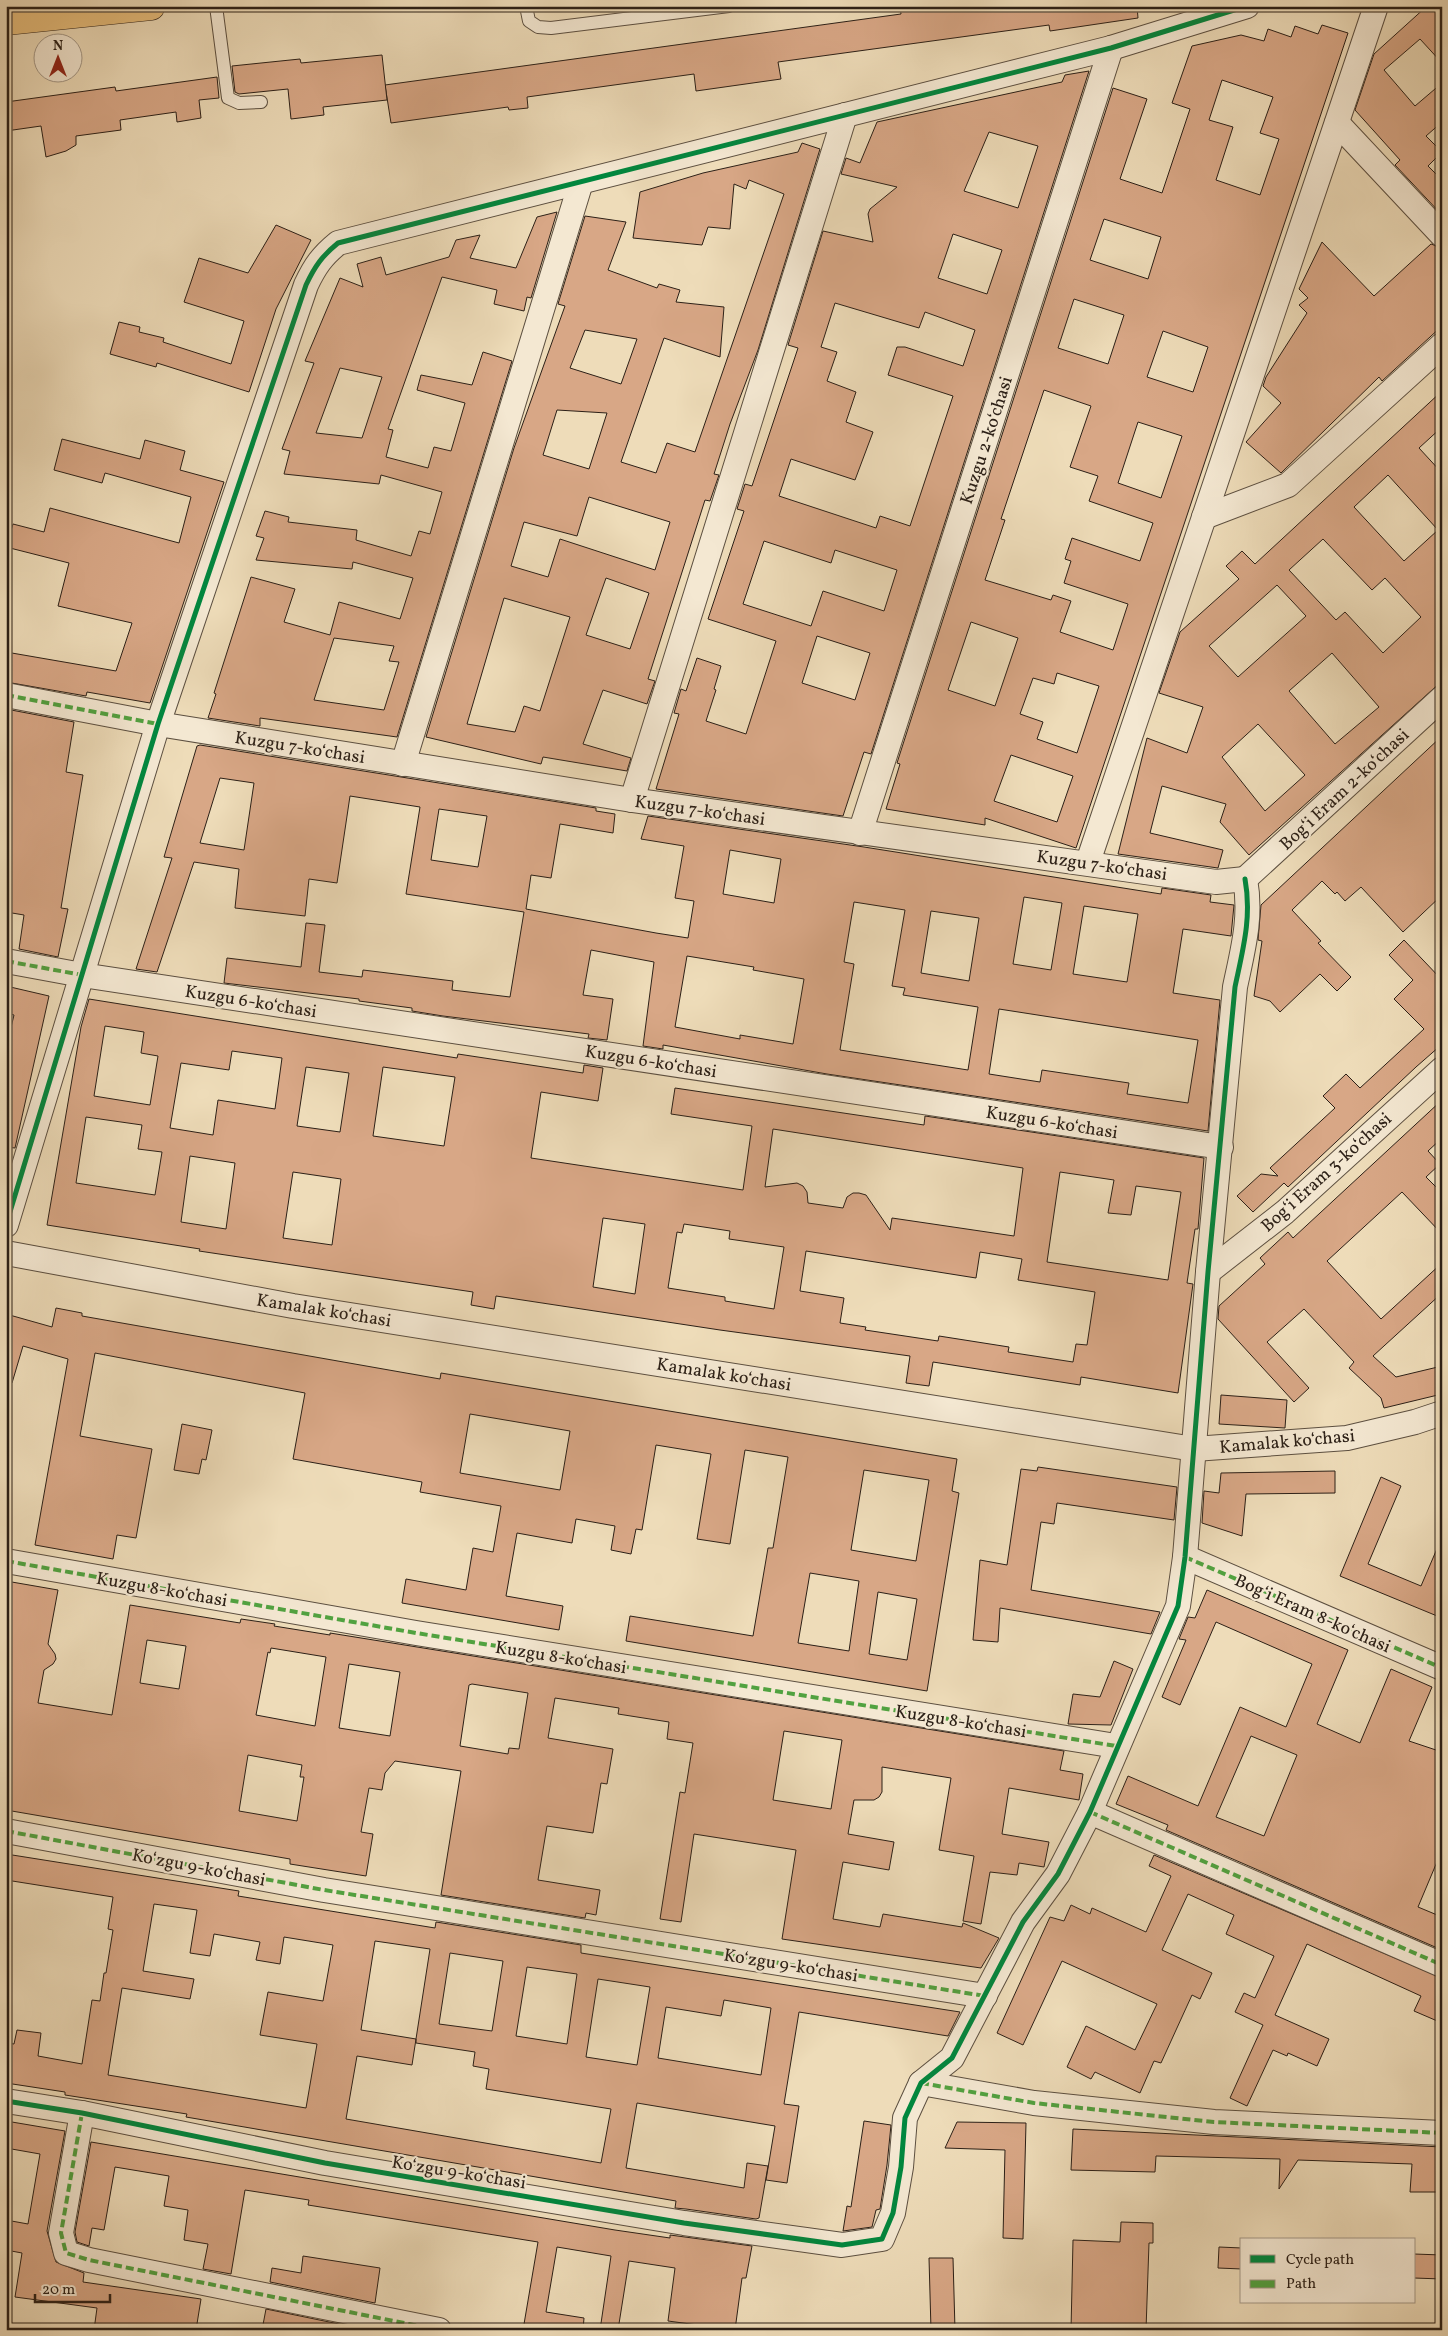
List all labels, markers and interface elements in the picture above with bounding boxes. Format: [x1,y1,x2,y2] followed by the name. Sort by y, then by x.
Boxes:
[32,32,82,82] north arrow
[53,37,63,56] text: N
[955,373,1020,508] street label: Kuzgu 2-koʻchasi
[1275,723,1415,857] street label: Bogʻi Eram 2-koʻchasi
[233,726,367,771] street label: Kuzgu 7-koʻchasi
[633,790,767,833] street label: Kuzgu 7-koʻchasi
[1035,845,1169,888] street label: Kuzgu 7-koʻchasi
[183,980,319,1025] street label: Kuzgu 6-koʻchasi
[583,1040,719,1085] street label: Kuzgu 6-koʻchasi
[984,1101,1120,1146] street label: Kuzgu 6-koʻchasi
[1256,1107,1398,1239] street label: Bogʻi Eram 3-koʻchasi
[255,1288,393,1334] street label: Kamalak koʻchasi
[655,1352,793,1398] street label: Kamalak koʻchasi
[1218,1424,1356,1461] street label: Kamalak koʻchasi
[94,1567,229,1614] street label: Kuzgu 8-koʻchasi
[1230,1569,1394,1660] street label: Bogʻi Eram 8-koʻchasi
[493,1636,628,1681] street label: Kuzgu 8-koʻchasi
[893,1700,1028,1745] street label: Kuzgu 8-koʻchasi
[130,1843,268,1894] street label: Koʻzgu 9-koʻchasi
[722,1944,860,1989] street label: Koʻzgu 9-koʻchasi
[390,2151,528,2196] street label: Koʻzgu 9-koʻchasi
[1240,2238,1416,2304] legend
[1286,2250,1354,2271] text: Cycle path
[35,2271,110,2303] scale bar
[1286,2274,1316,2295] text: Path
[42,2280,75,2301] text: 20 m

